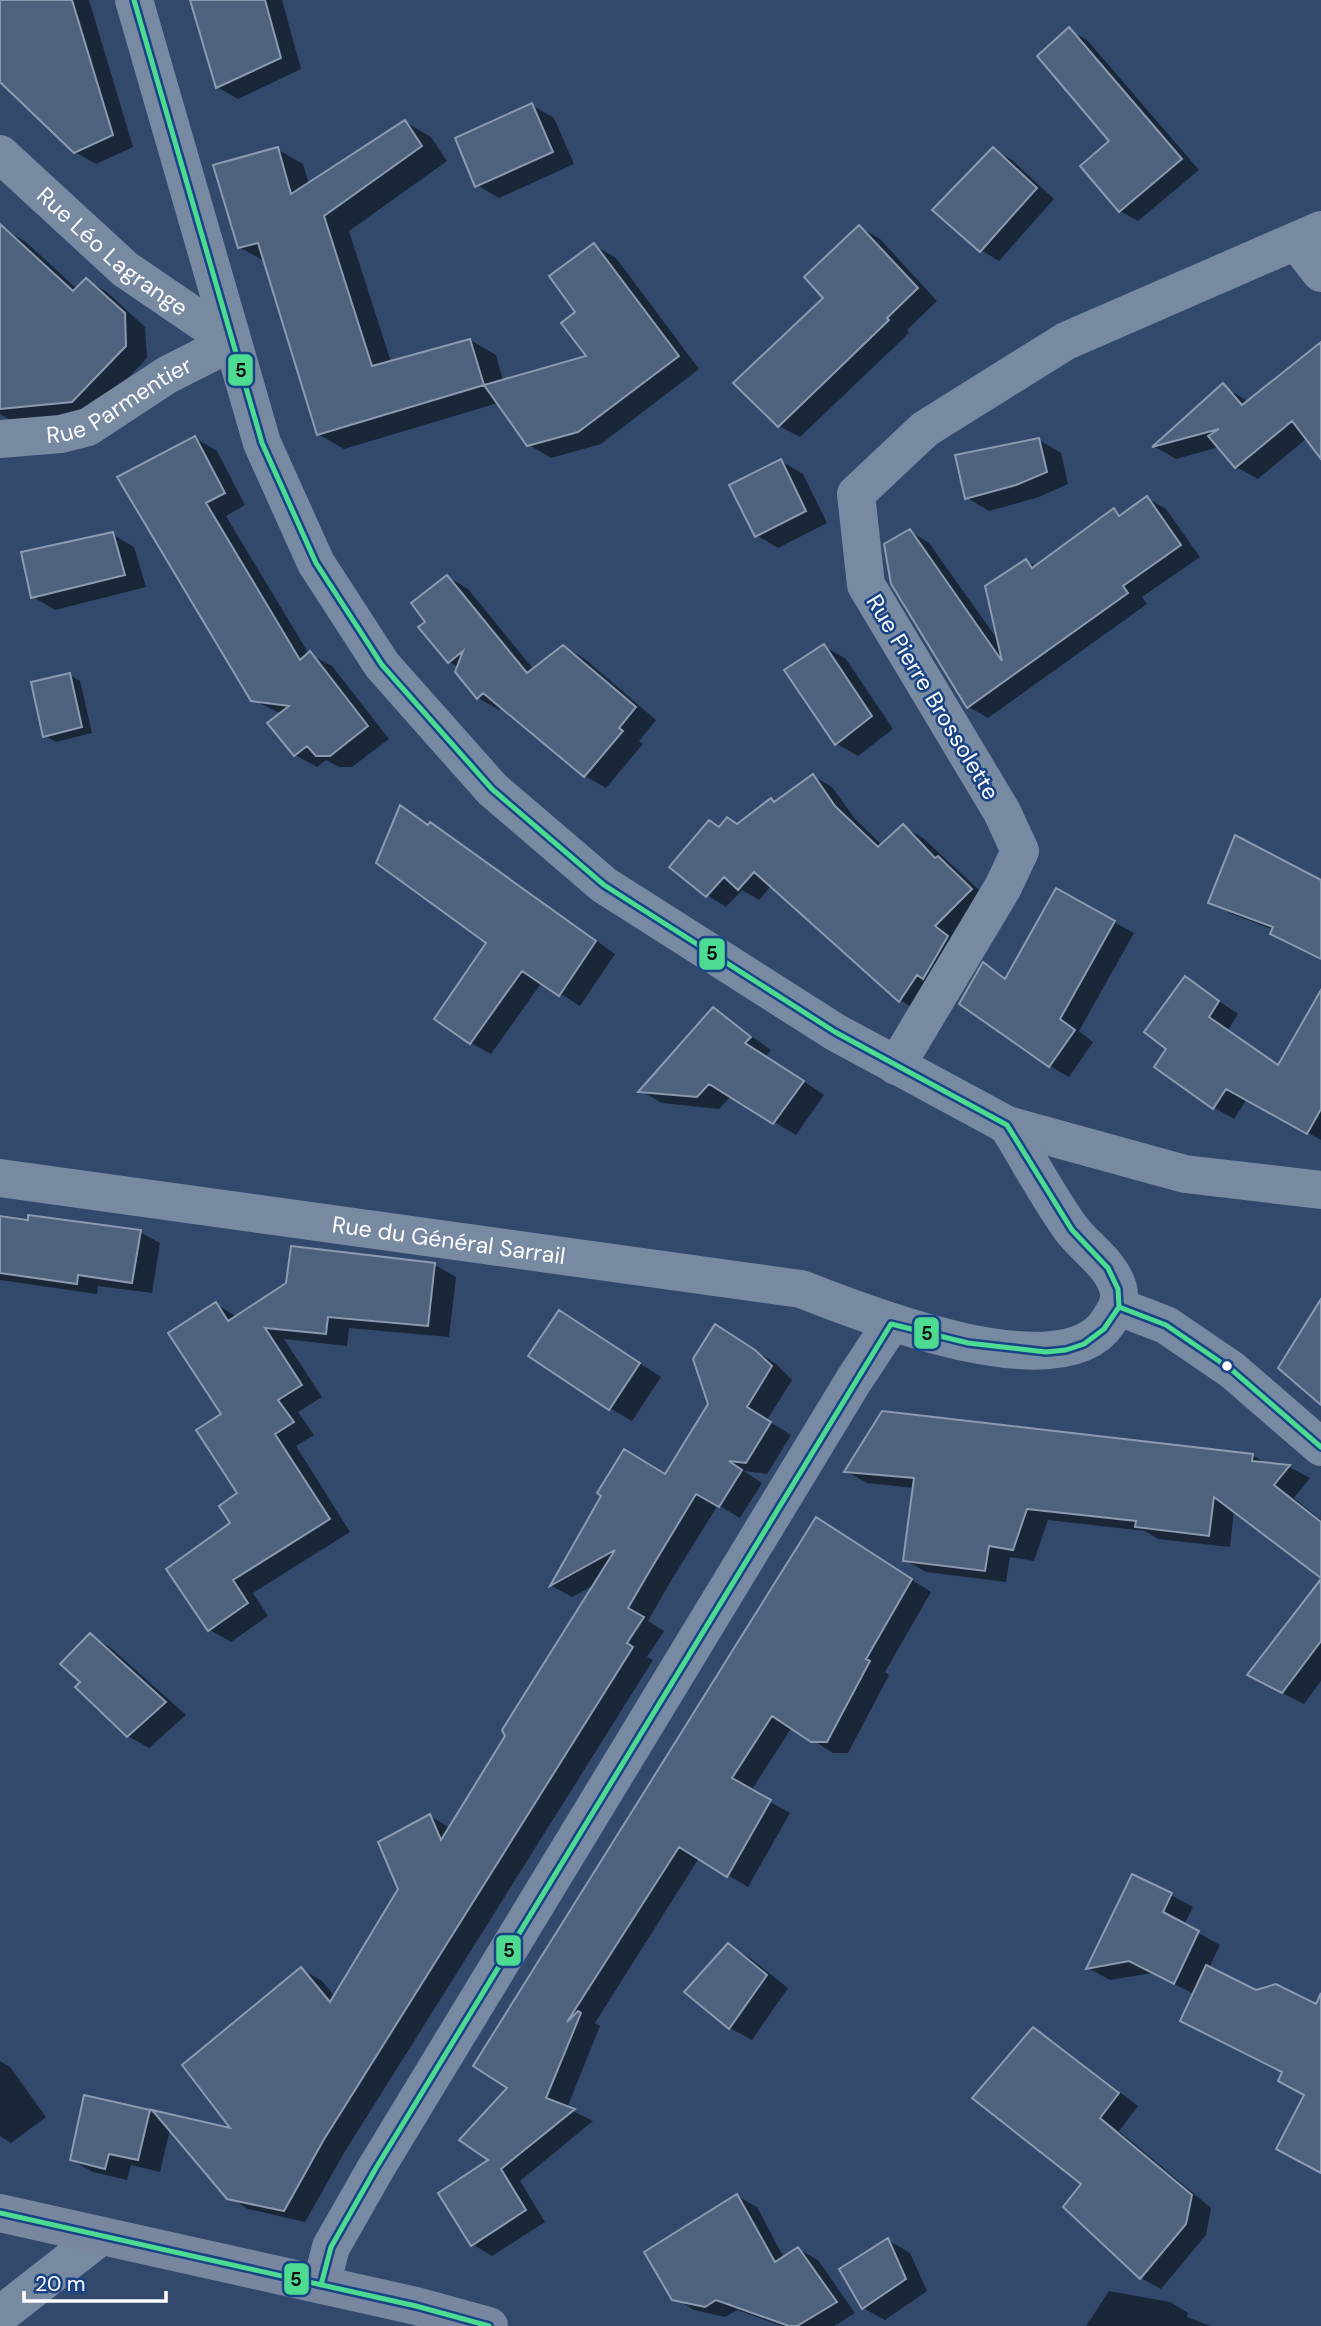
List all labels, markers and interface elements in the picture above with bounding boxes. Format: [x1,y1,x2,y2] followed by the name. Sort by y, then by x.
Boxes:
[30,180,194,323] street label: Rue Léo Lagrange
[45,350,197,450] street label: Rue Parmentier
[227,353,254,387] line badge: 5
[235,358,247,383] text: 5
[860,589,1006,805] street label: Rue Pierre Brossolette
[698,937,726,971] line badge: 5
[706,941,718,966] text: 5
[330,1209,567,1271] street label: Rue du Général Sarrail
[913,1316,940,1350] line badge: 5
[921,1321,933,1346] text: 5
[1220,1359,1234,1373] unlabelled marker
[495,1934,522,1967] line badge: 5
[503,1938,515,1963] text: 5
[24,2260,166,2304] scale bar
[283,2262,310,2296] line badge: 5
[290,2267,302,2292] text: 5
[35,2270,86,2298] text: 20 m

